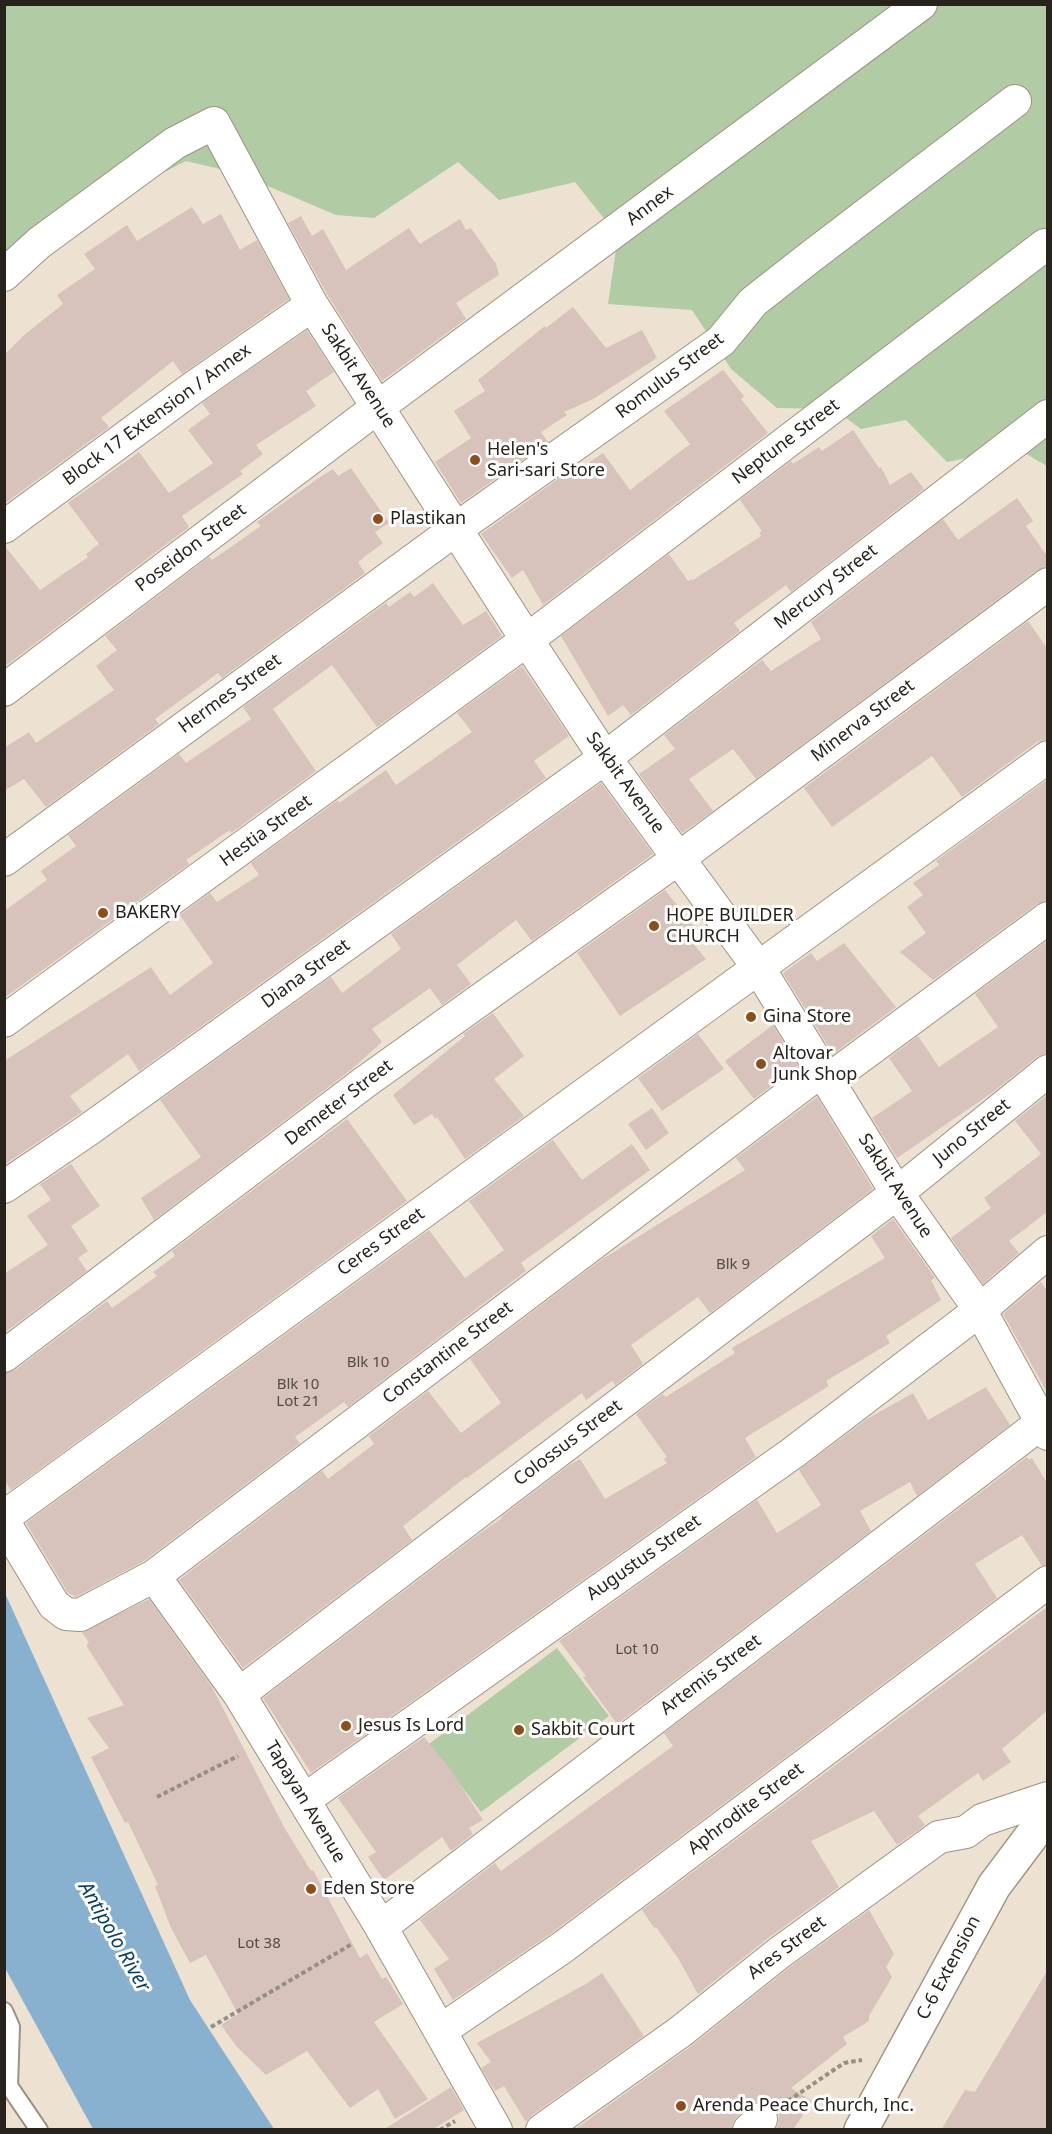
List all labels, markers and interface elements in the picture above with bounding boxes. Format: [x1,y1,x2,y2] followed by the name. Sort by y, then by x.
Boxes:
[622,181,678,231] street label: Annex
[316,320,400,432] street label: Sakbit Avenue
[612,328,728,424] street label: Romulus Street
[59,340,255,490] street label: Block 17 Extension / Annex
[728,395,844,489] street label: Neptune Street
[487,439,605,482] place label: Helen's Sari-sari Store
[468,453,482,467] marker: Helen's Sari-sari Store
[131,499,251,597] street label: Poseidon Street
[390,508,466,530] place label: Plastikan
[371,512,385,526] marker: Plastikan
[770,540,882,634] street label: Mercury Street
[175,650,285,738] street label: Hermes Street
[807,675,919,767] street label: Minerva Street
[581,728,669,838] street label: Sakbit Avenue
[216,790,316,872] street label: Hestia Street
[115,902,181,924] place label: BAKERY
[666,905,794,948] place label: HOPE BUILDER CHURCH
[96,906,110,920] marker: BAKERY
[647,919,661,933] marker: HOPE BUILDER CHURCH
[258,935,354,1013] street label: Diana Street
[763,1006,851,1028] place label: Gina Store
[744,1010,758,1024] marker: Gina Store
[773,1043,857,1086] place label: Altovar Junk Shop
[281,1055,397,1151] street label: Demeter Street
[754,1057,768,1071] marker: Altovar Junk Shop
[929,1094,1015,1170] street label: Juno Street
[853,1130,937,1242] street label: Sakbit Avenue
[333,1203,429,1281] street label: Ceres Street
[716,1256,750,1274] house number: Blk 9
[379,1297,517,1409] street label: Constantine Street
[347,1354,389,1372] house number: Blk 10
[276,1376,320,1411] house number: Blk 10 Lot 21
[510,1395,626,1491] street label: Colossus Street
[583,1511,705,1605] street label: Augustus Street
[656,1630,766,1720] street label: Artemis Street
[615,1641,659,1659] house number: Lot 10
[358,1715,464,1737] place label: Jesus Is Lord
[339,1719,353,1733] marker: Jesus Is Lord
[531,1719,635,1741] place label: Sakbit Court
[512,1723,526,1737] marker: Sakbit Court
[260,1737,350,1867] street label: Tapayan Avenue
[684,1759,808,1859] street label: Aphrodite Street
[73,1878,155,1996] water label: Antipolo River
[323,1878,415,1900] place label: Eden Store
[304,1882,318,1896] marker: Eden Store
[744,1912,830,1984] street label: Ares Street
[913,1912,985,2024] street label: C-6 Extension
[237,1935,281,1953] house number: Lot 38
[693,2095,914,2117] place label: Arenda Peace Church, Inc.
[674,2099,688,2113] marker: Arenda Peace Church, Inc.

